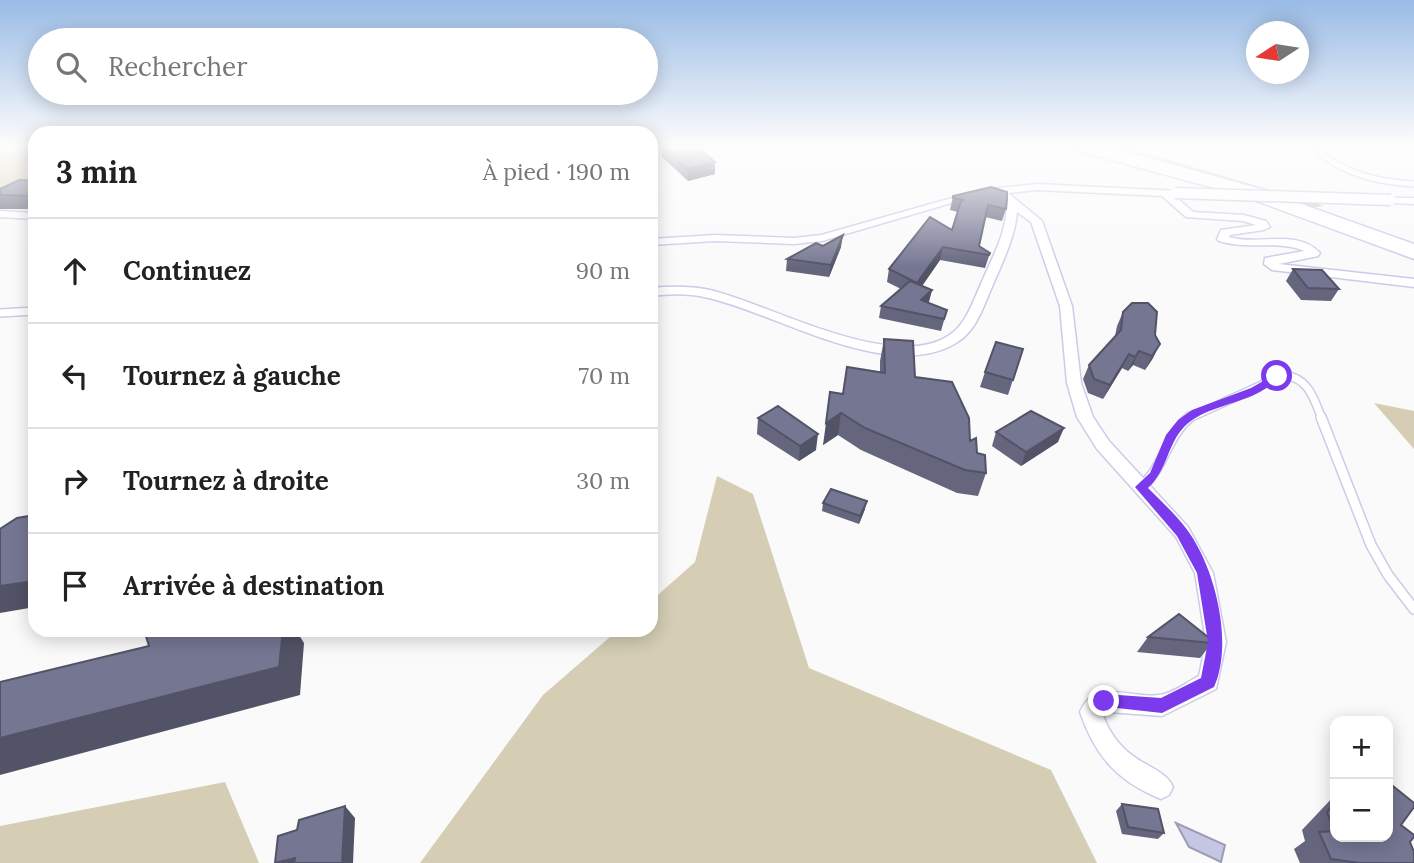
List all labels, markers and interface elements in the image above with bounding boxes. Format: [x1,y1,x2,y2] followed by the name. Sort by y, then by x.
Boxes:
[1246,21,1309,84] north arrow
[28,28,658,105] search box
[52,48,90,86] icon: search
[108,50,247,83] text: Rechercher
[56,153,137,191] text: 3 min
[483,157,630,186] text: À pied · 190 m
[56,252,94,290] icon: ahead
[123,254,251,287] text: Continuez
[576,256,630,285] text: 90 m
[56,357,94,395] icon: left
[123,359,341,392] text: Tournez à gauche
[1261,360,1292,391] route start
[579,361,630,390] text: 70 m
[56,462,94,500] icon: right
[123,464,329,497] text: Tournez à droite
[576,466,630,495] text: 30 m
[56,567,94,605] icon: arrive
[123,569,384,602] text: Arrivée à destination
[1088,685,1119,716] route end
[1330,716,1393,842] map controls
[1330,716,1393,779] button: +
[1330,779,1393,842] button: −

